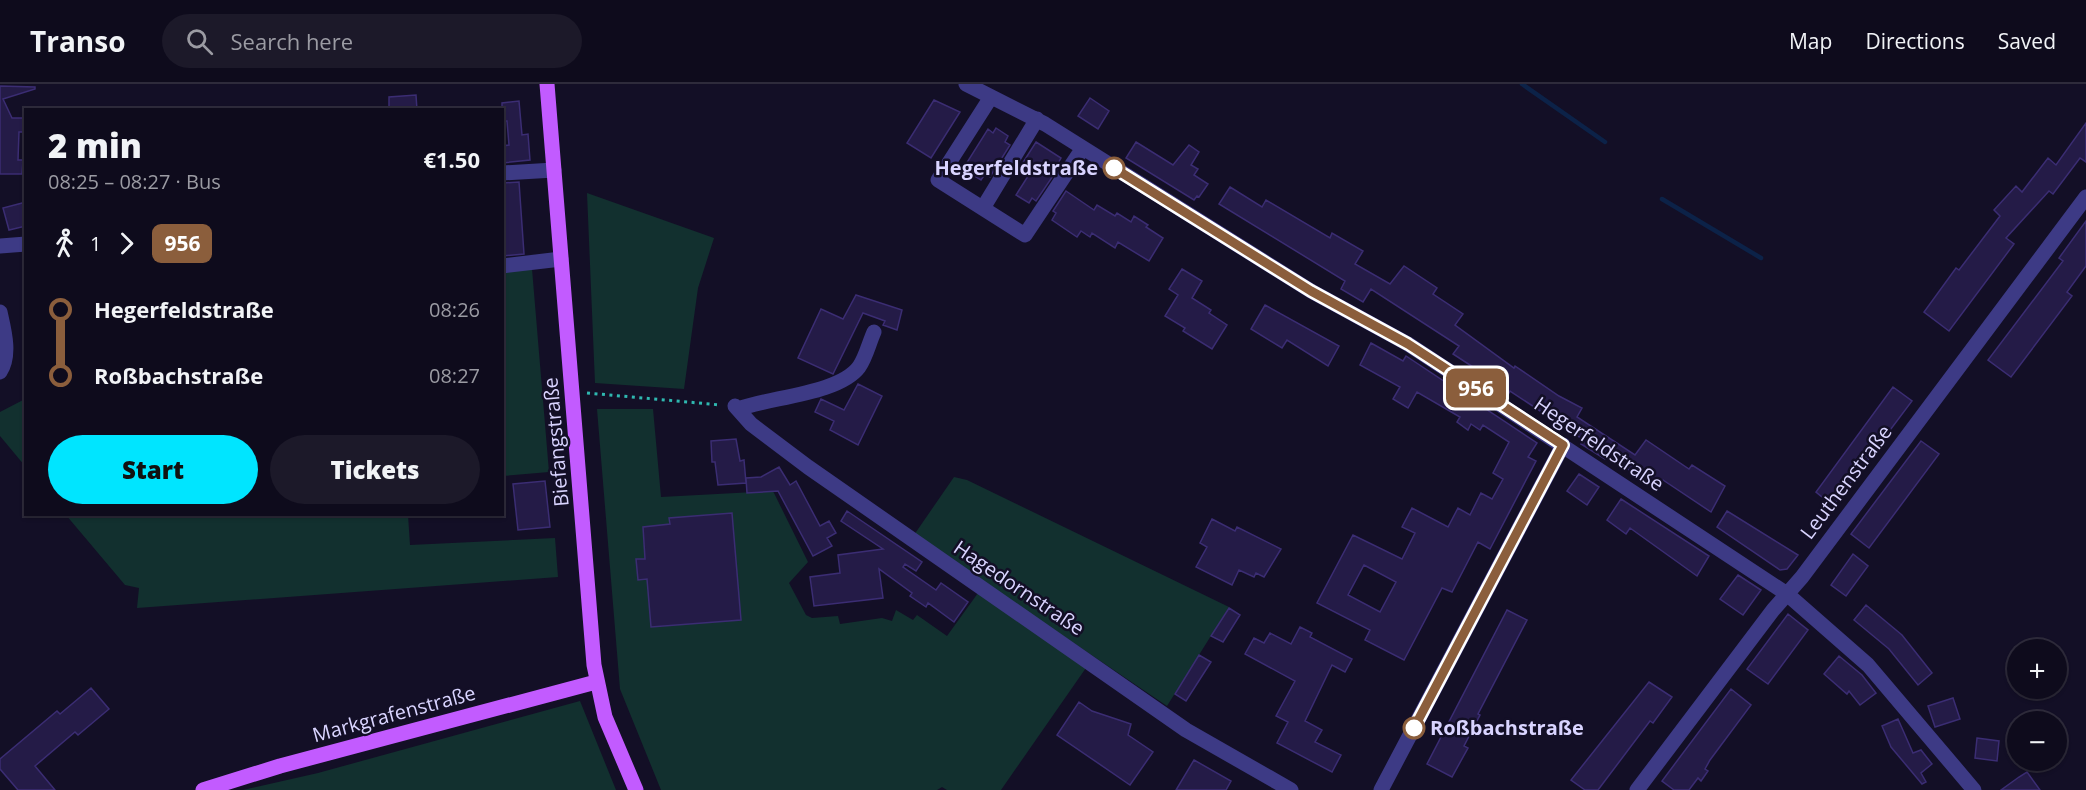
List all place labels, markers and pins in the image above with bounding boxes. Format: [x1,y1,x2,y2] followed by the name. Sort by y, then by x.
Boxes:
[935,154,1098,181] place label: Hegerfeldstraße
[1103,157,1125,179] marker: Hegerfeldstraße
[1430,714,1584,741] place label: Roßbachstraße
[1403,717,1425,739] marker: Roßbachstraße

